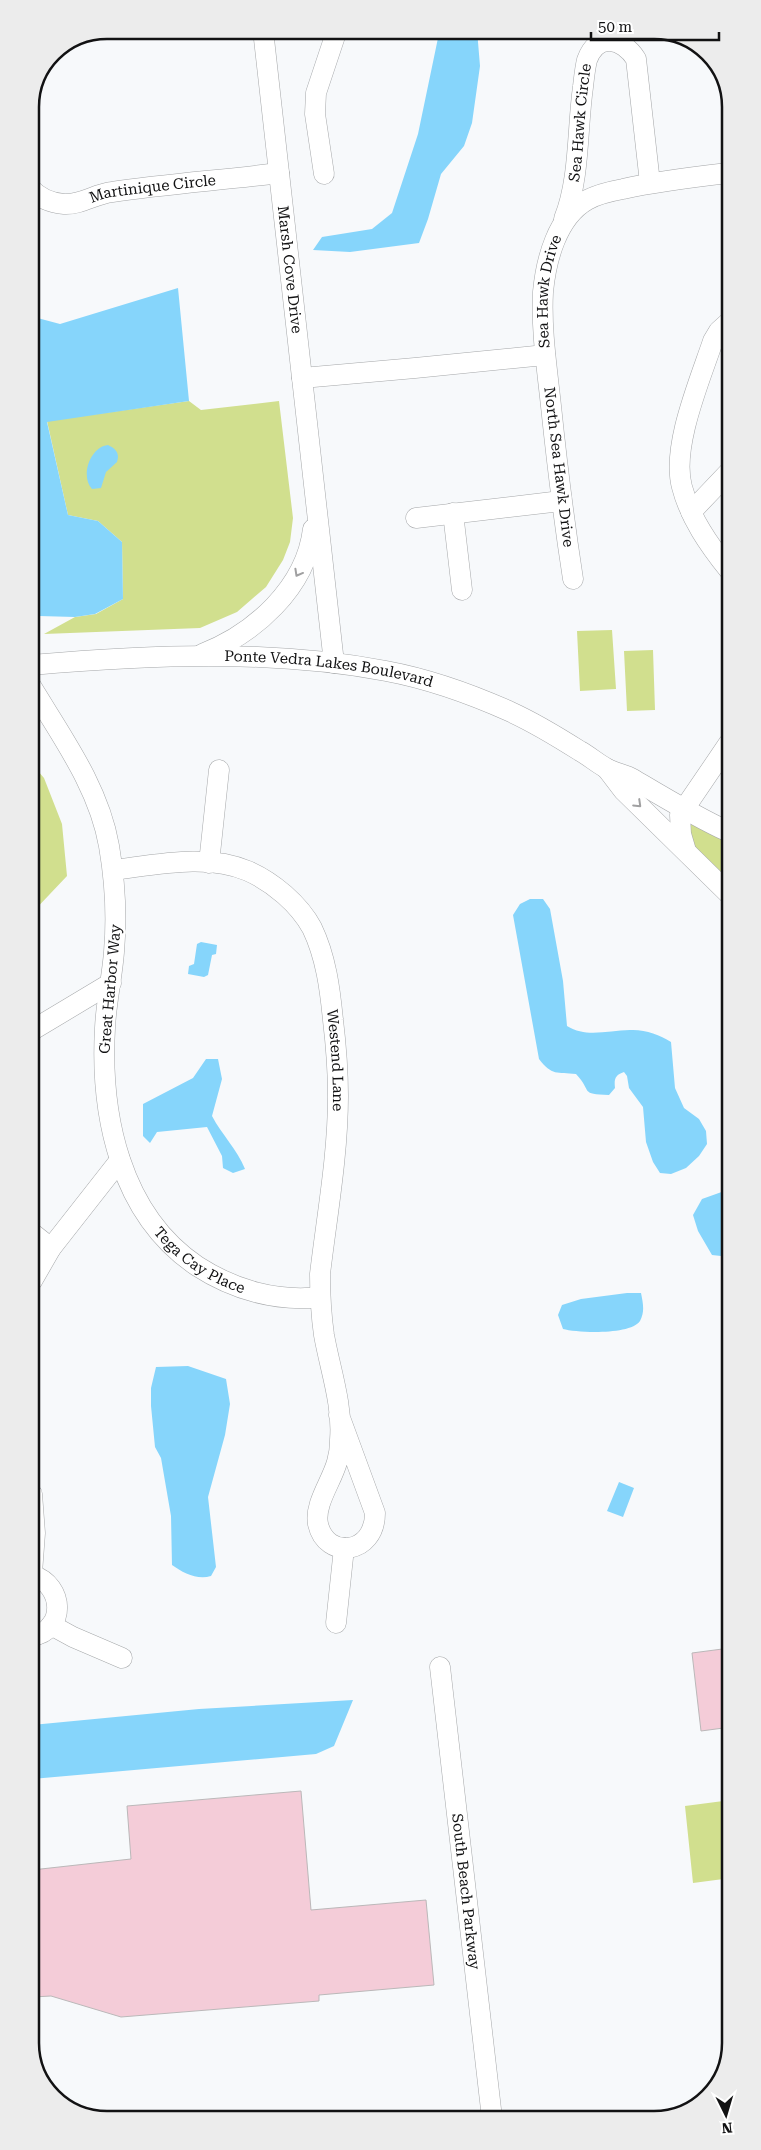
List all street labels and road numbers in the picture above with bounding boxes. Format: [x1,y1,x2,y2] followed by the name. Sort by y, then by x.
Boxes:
[565,62,595,183] street label: Sea Hawk Circle
[87,171,217,207] street label: Martinique Circle
[274,205,306,334] street label: Marsh Cove Drive
[534,232,565,349] street label: Sea Hawk Drive
[540,386,578,548] street label: North Sea Hawk Drive
[224,647,436,691] street label: Ponte Vedra Lakes Boulevard
[95,923,125,1055] street label: Great Harbor Way
[323,1008,347,1112] street label: Westend Lane
[150,1223,247,1297] street label: Tega Cay Place
[448,1812,484,1971] street label: South Beach Parkway

